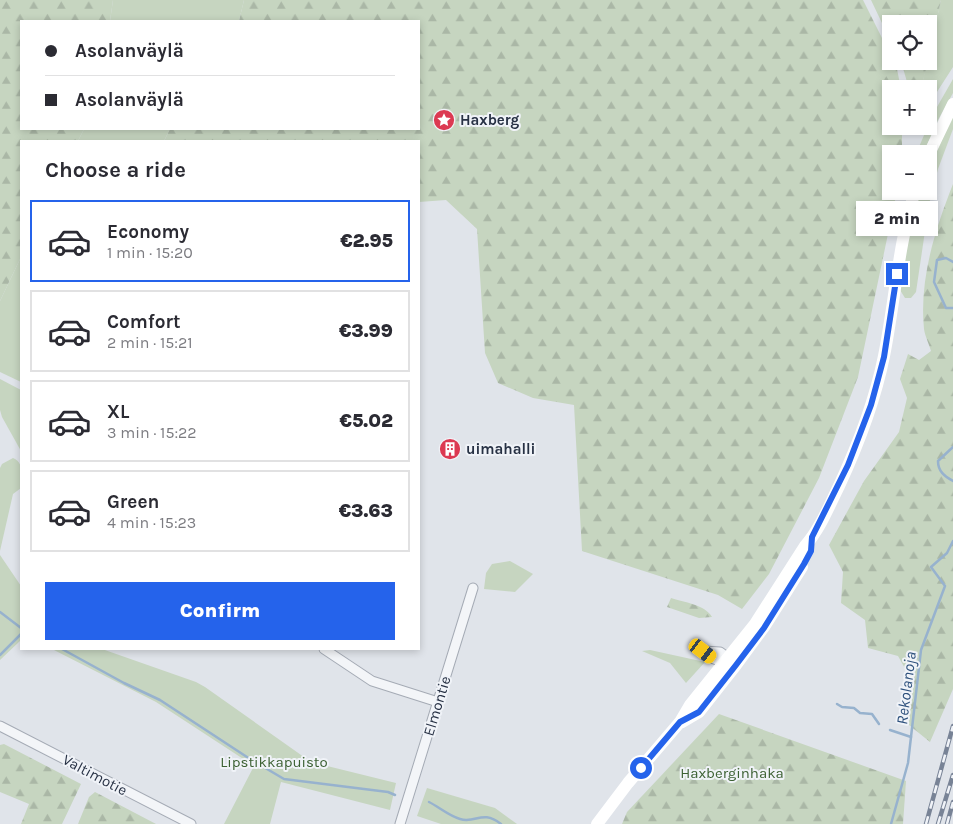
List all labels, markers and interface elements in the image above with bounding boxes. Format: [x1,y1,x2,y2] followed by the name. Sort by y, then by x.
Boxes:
[882,15,937,200] map controls
[882,15,937,70] button: locate
[75,40,184,62] text: Asolanväylä
[882,80,937,135] button: +
[75,89,184,111] text: Asolanväylä
[432,108,456,132] place icon: Haxberg
[460,111,520,129] place label: Haxberg
[882,145,937,200] button: −
[45,157,186,183] text: Choose a ride
[856,202,938,236] callout: 2 min
[874,209,920,228] text: 2 min
[47,219,92,264] icon: car
[107,221,189,243] text: Economy
[340,230,393,252] text: €2.95
[107,243,193,262] text: 1 min · 15:20
[886,263,908,285] route end
[47,309,92,354] icon: car
[107,311,181,333] text: Comfort
[339,320,393,342] text: €3.99
[107,333,193,352] text: 2 min · 15:21
[47,399,92,444] icon: car
[107,401,129,423] text: XL
[340,410,393,432] text: €5.02
[107,423,197,442] text: 3 min · 15:22
[438,437,462,461] building icon: uimahalli
[466,440,536,458] place label: uimahalli
[47,489,92,534] icon: car
[107,491,159,513] text: Green
[339,500,393,522] text: €3.63
[107,513,196,532] text: 4 min · 15:23
[45,582,395,640] button: Confirm
[686,636,719,666] car
[892,650,920,726] water label: Rekolanoja
[419,674,455,738] street label: Elmontie
[60,750,130,800] street label: Valtimotie
[220,753,328,771] park label: Lipstikkapuisto
[630,757,652,779] route start
[680,764,784,782] park label: Haxberginhaka

